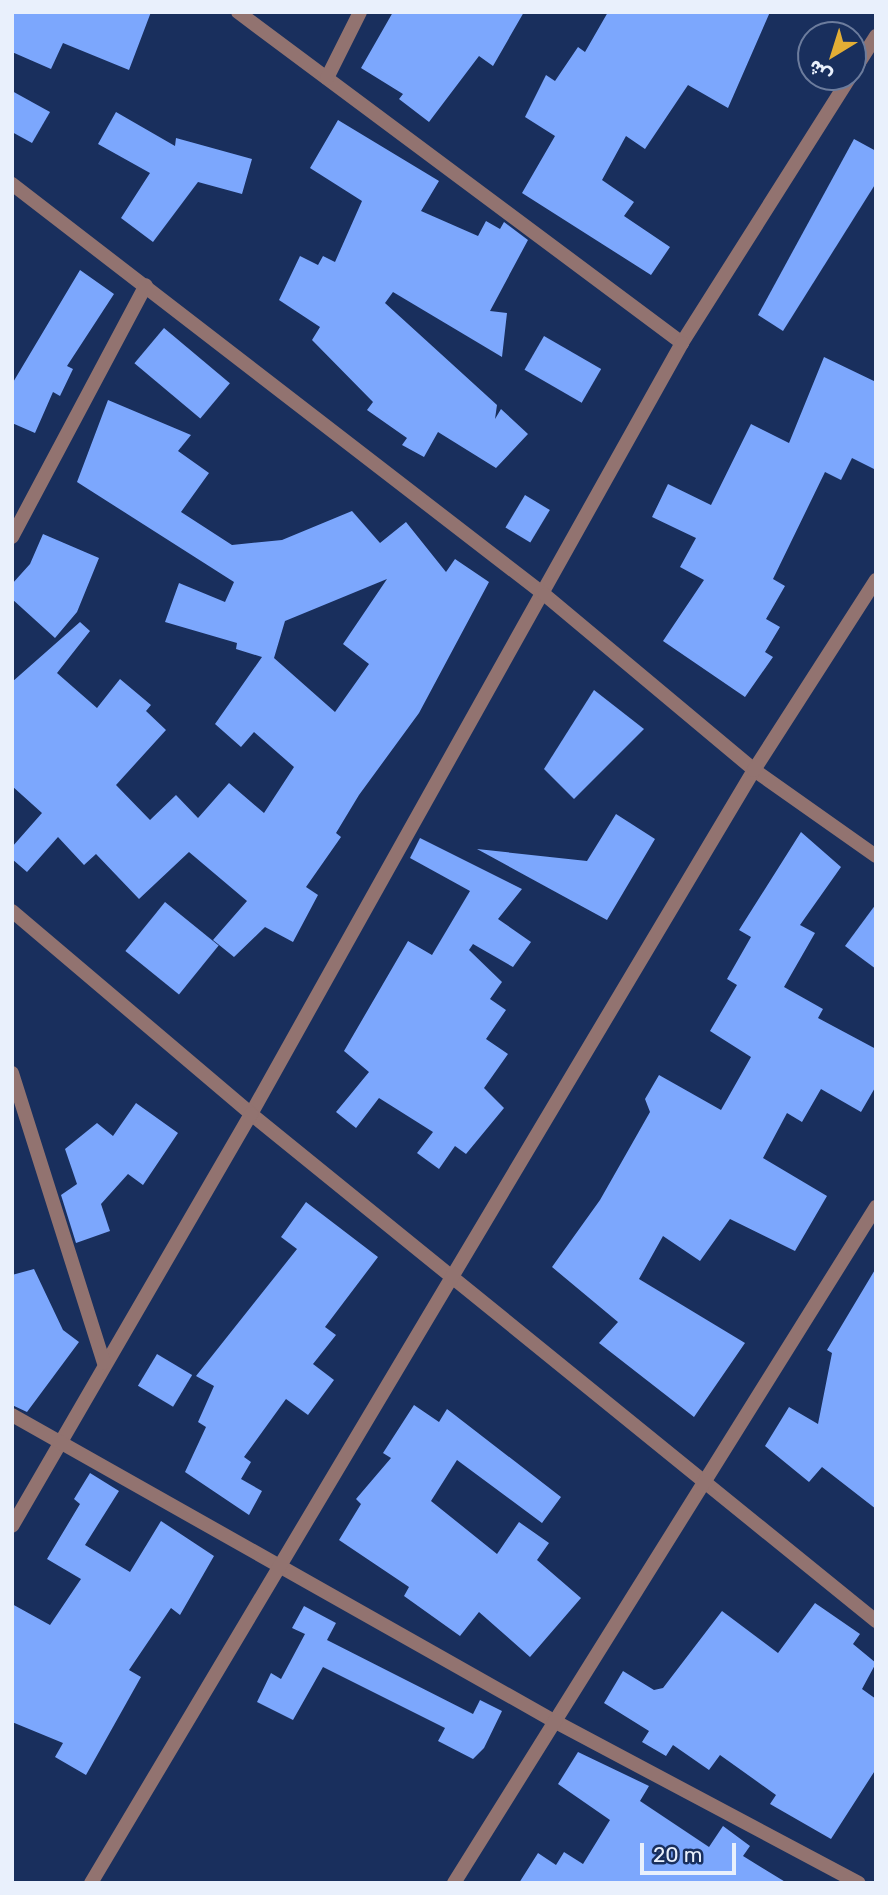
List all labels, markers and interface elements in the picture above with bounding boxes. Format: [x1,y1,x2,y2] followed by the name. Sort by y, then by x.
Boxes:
[797,21,867,91] north arrow
[803,55,837,88] text: ش
[643,1828,739,1872] scale bar
[653,1842,702,1867] text: 20 m

